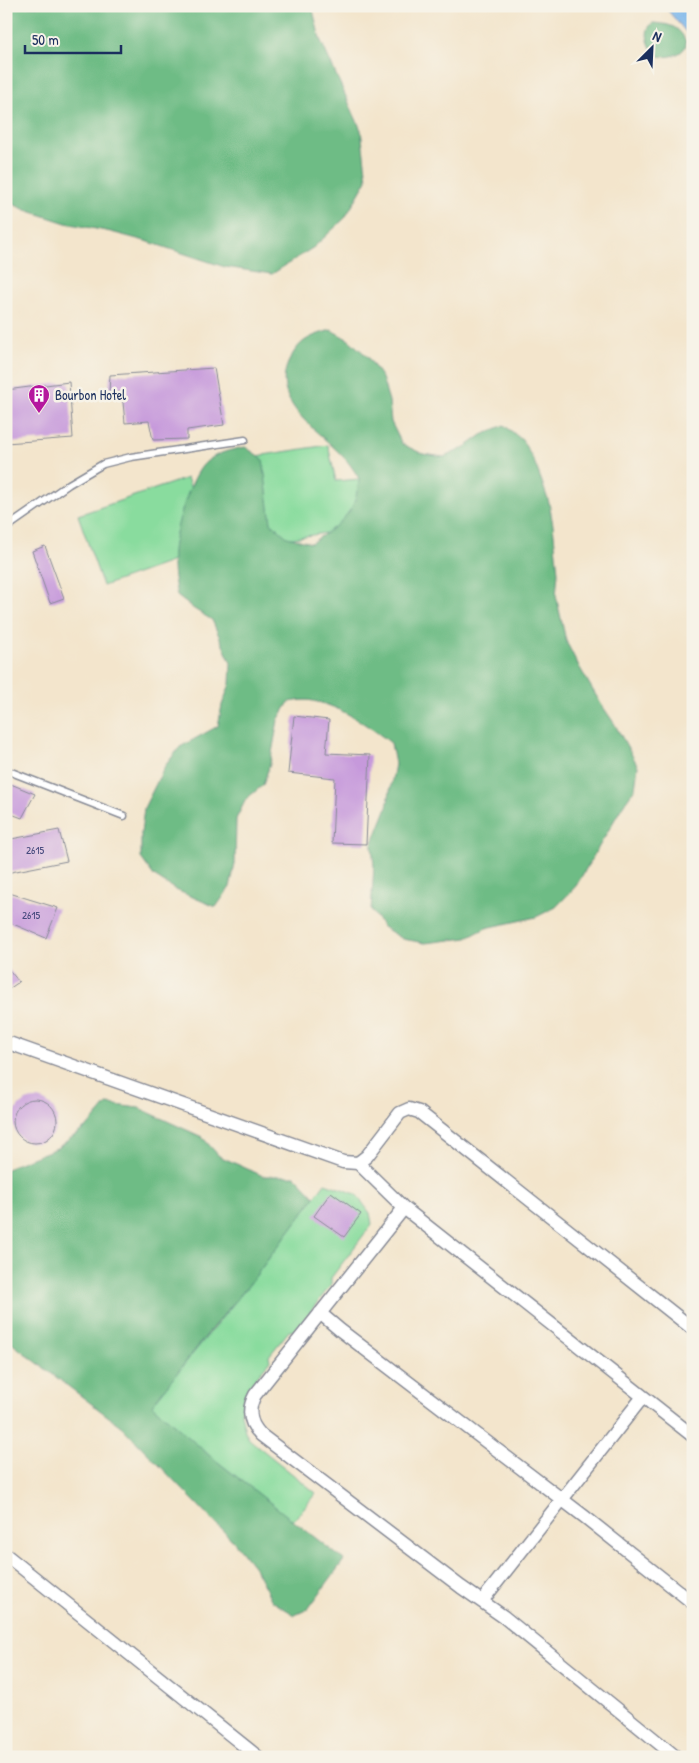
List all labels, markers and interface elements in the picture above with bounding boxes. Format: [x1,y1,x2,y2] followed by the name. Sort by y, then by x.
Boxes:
[25,22,121,54] scale bar
[626,22,676,72] north arrow
[650,25,665,46] text: N
[32,29,59,50] text: 50 m
[27,383,51,414] building icon: Bourbon Hotel
[55,385,126,404] place label: Bourbon Hotel
[26,843,44,857] house number: 2615
[22,908,40,922] house number: 2615

